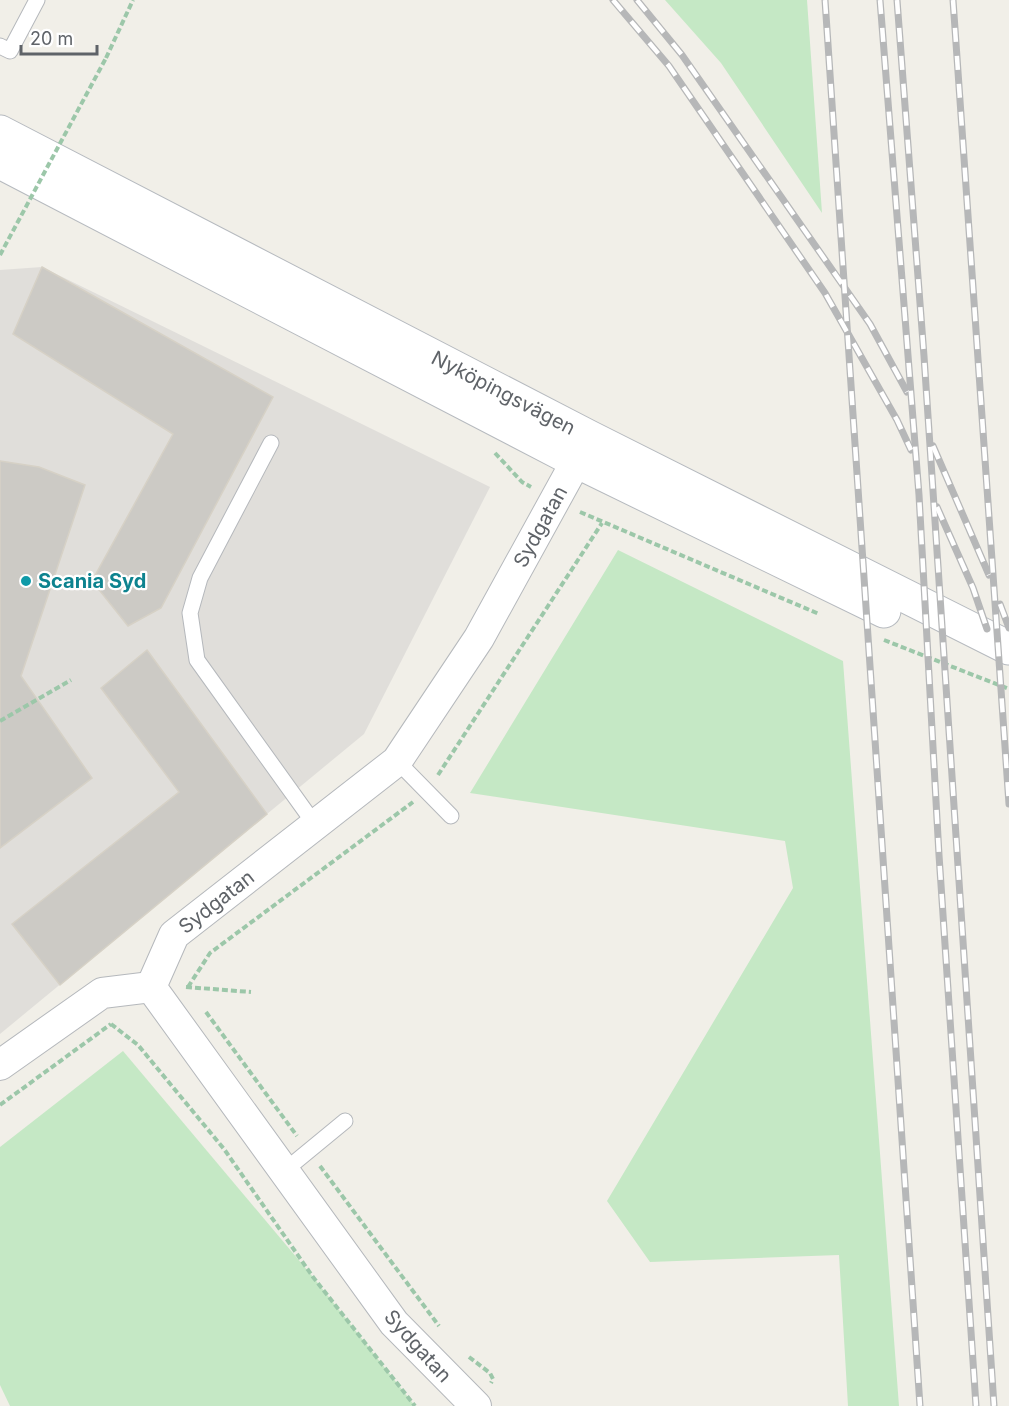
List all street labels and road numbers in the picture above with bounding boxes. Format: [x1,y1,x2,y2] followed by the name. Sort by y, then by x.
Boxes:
[427,346,580,440] street label: Nyköpingsvägen
[508,482,572,571] street label: Sydgatan
[174,865,259,939] street label: Sydgatan
[379,1305,457,1387] street label: Sydgatan

